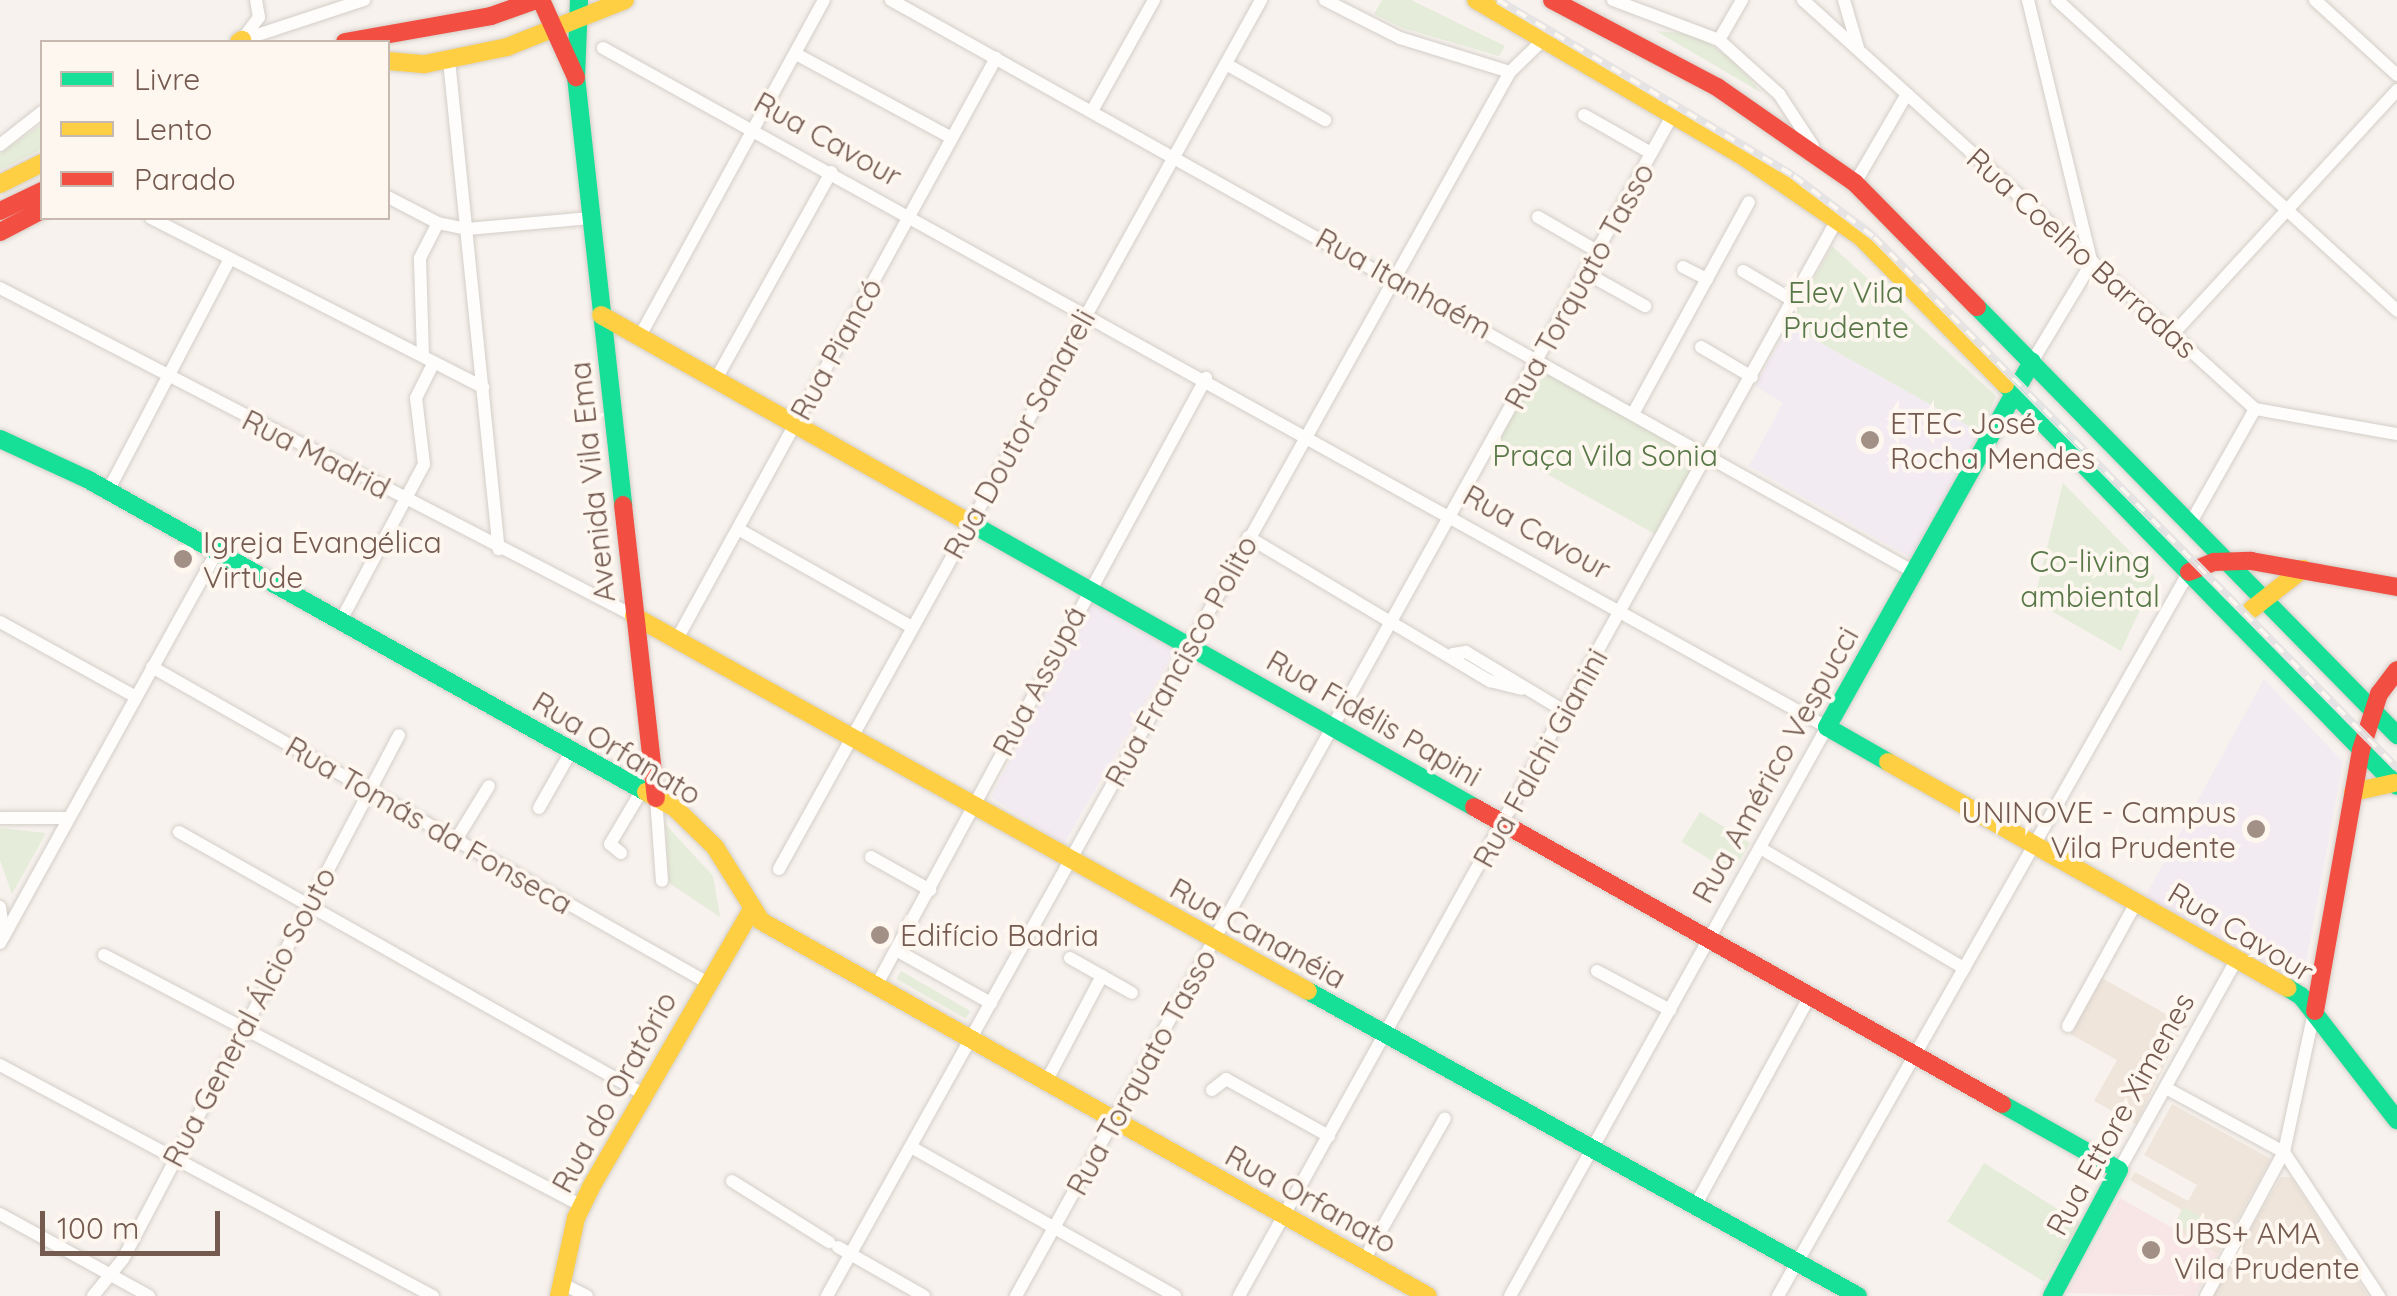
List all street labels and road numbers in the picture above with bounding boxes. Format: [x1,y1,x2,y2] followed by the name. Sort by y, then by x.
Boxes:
[748,84,908,194] street label: Rua Cavour
[1960,140,2204,366] street label: Rua Coelho Barradas
[1496,157,1662,415] street label: Rua Torquato Tasso
[1310,220,1498,346] street label: Rua Itanhaém
[782,272,890,426] street label: Rua Piancó
[935,303,1103,565] street label: Rua Doutor Sanareli
[561,360,623,604] street label: Avenida Vila Ema
[236,402,396,506] street label: Rua Madrid
[1457,477,1617,587] street label: Rua Cavour
[1097,529,1265,793] street label: Rua Francisco Polito
[985,600,1093,762] street label: Rua Assupá
[1684,621,1866,909] street label: Rua Américo Vespucci
[1260,642,1488,794] street label: Rua Fidélis Papini
[1465,642,1615,874] street label: Rua Falchi Gianini
[526,684,708,812] street label: Rua Orfanato
[279,728,579,922] street label: Rua Tomás da Fonseca
[155,861,343,1173] street label: Rua General Álcio Souto
[1164,870,1352,996] street label: Rua Cananéia
[2162,875,2320,989] street label: Rua Cavour
[1058,943,1224,1201] street label: Rua Torquato Tasso
[544,985,684,1199] street label: Rua do Oratório
[2038,986,2202,1242] street label: Rua Ettore Ximenes
[1219,1137,1403,1261] street label: Rua Orfanato

